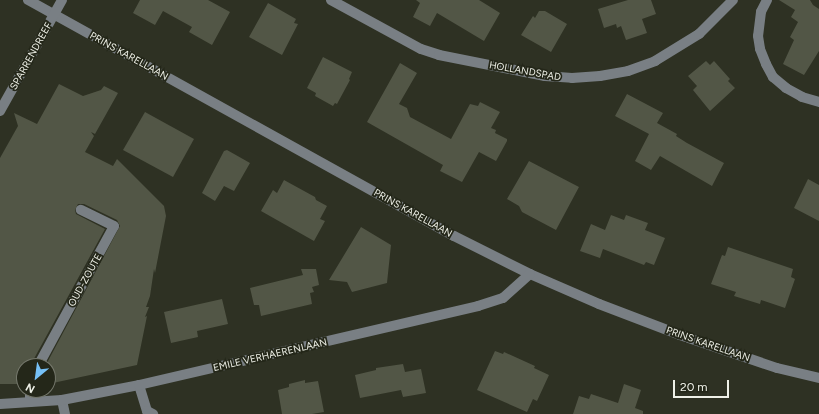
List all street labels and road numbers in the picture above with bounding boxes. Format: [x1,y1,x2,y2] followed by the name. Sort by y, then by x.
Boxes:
[8,20,54,92] street label: SPARRENDREEF
[88,29,170,83] street label: PRINS KARELLAAN
[488,59,562,83] street label: HOLLANDSPAD
[372,186,454,240] street label: PRINS KARELLAAN
[66,252,104,308] street label: OUD-ZOUTE
[665,324,751,364] street label: PRINS KARELLAAN
[212,336,328,374] street label: EMILE VERHAERENLAAN

